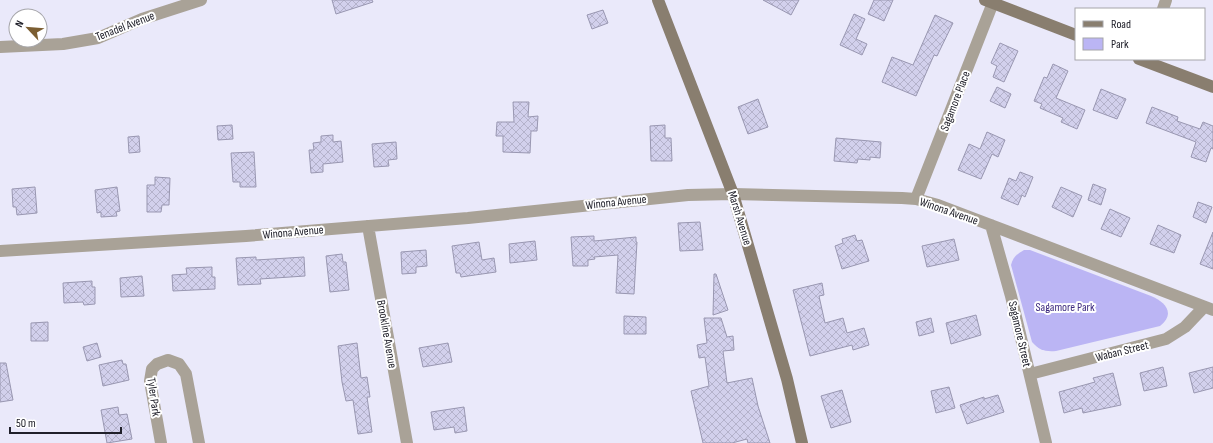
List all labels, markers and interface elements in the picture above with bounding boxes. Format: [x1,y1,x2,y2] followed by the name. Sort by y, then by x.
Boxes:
[8,8,48,48] north arrow
[94,8,157,45] street label: Tenadel Avenue
[1075,8,1205,60] legend
[1111,17,1131,32] text: Road
[12,18,27,29] text: N
[1111,37,1129,52] text: Park
[937,69,974,133] street label: Sagamore Place
[724,189,755,247] street label: Marsh Avenue
[585,192,647,213] street label: Winona Avenue
[917,194,980,229] street label: Winona Avenue
[262,222,324,243] street label: Winona Avenue
[373,299,400,370] street label: Brookline Avenue
[1005,300,1034,369] street label: Sagamore Street
[1035,300,1095,315] park label: Sagamore Park
[1094,338,1150,365] street label: Waban Street
[143,377,164,418] street label: Tyler Park
[10,409,121,435] scale bar
[16,416,36,431] text: 50 m

